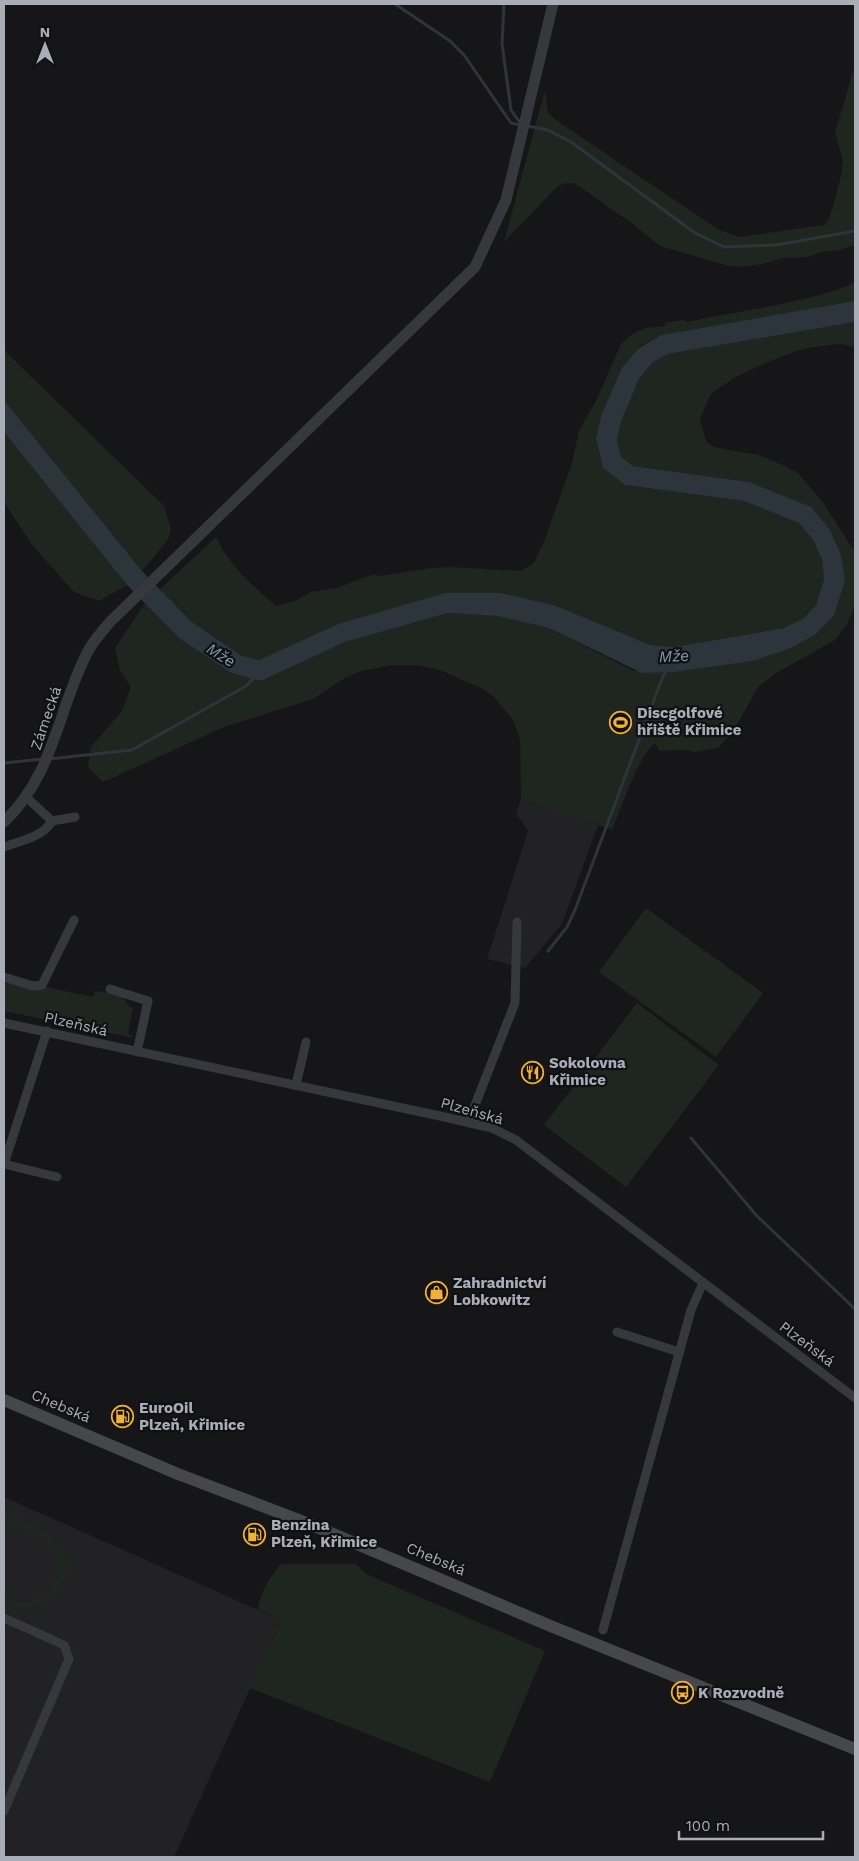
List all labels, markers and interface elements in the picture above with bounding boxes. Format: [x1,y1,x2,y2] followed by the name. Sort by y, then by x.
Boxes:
[20,20,70,70] north arrow
[40,24,50,40] text: N
[203,639,239,671] water label: Mže
[658,646,690,666] water label: Mže
[27,683,65,752] street label: Zámecká
[637,704,742,739] place label: Discgolfové hřiště Křimice
[609,710,633,734] sports icon: Discgolfové hřiště Křimice
[43,1008,110,1040] street label: Plzeňská
[549,1054,626,1089] place label: Sokolovna Křimice
[521,1060,545,1084] restaurant icon: Sokolovna Křimice
[439,1093,506,1129] street label: Plzeňská
[453,1274,547,1309] place label: Zahradnictví Lobkowitz
[425,1280,449,1304] shop icon: Zahradnictví Lobkowitz
[776,1317,839,1371] street label: Plzeňská
[29,1386,94,1427] street label: Chebská
[139,1399,246,1434] place label: EuroOil Plzeň, Křimice
[111,1405,135,1429] fuel station icon: EuroOil Plzeň, Křimice
[271,1516,378,1551] place label: Benzina Plzeň, Křimice
[243,1522,267,1546] fuel station icon: Benzina Plzeň, Křimice
[404,1539,469,1580] street label: Chebská
[670,1681,694,1705] bus stop icon: K Rozvodně
[698,1684,784,1702] place label: K Rozvodně
[679,1808,823,1840] scale bar
[686,1817,730,1835] text: 100 m

